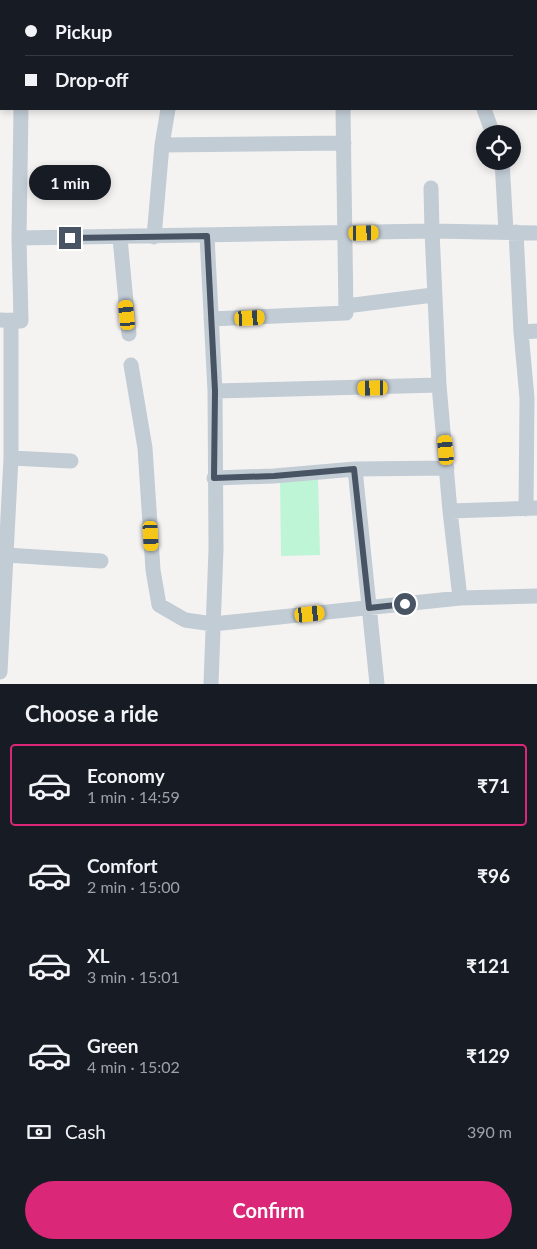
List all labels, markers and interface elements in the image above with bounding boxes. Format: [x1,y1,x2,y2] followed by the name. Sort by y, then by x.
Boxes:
[55,20,112,43] text: Pickup
[55,68,129,91] text: Drop-off
[476,125,521,170] map controls
[476,125,521,170] button: locate
[29,166,111,200] callout: 1 min
[50,173,90,192] text: 1 min
[348,225,379,241] car
[59,227,81,249] route end
[117,299,136,331] car
[234,310,265,326] car
[357,380,388,396] car
[437,434,454,466] car
[142,521,159,551] car
[394,593,416,615] route start
[294,605,325,623] car
[25,700,159,727] text: Choose a ride
[27,763,72,808] icon: car
[87,764,165,787] text: Economy
[477,774,510,797] text: ₹71
[87,787,180,806] text: 1 min · 14:59
[27,853,72,898] icon: car
[87,854,158,877] text: Comfort
[477,864,510,887] text: ₹96
[87,877,180,896] text: 2 min · 15:00
[27,943,72,988] icon: car
[87,944,110,967] text: XL
[466,954,510,977] text: ₹121
[87,967,180,986] text: 3 min · 15:01
[27,1033,72,1078] icon: car
[87,1034,138,1057] text: Green
[466,1044,510,1067] text: ₹129
[87,1057,180,1076] text: 4 min · 15:02
[25,1118,53,1146] icon: cash
[65,1120,106,1143] text: Cash
[467,1122,512,1141] text: 390 m
[25,1181,512,1239] button: Confirm

